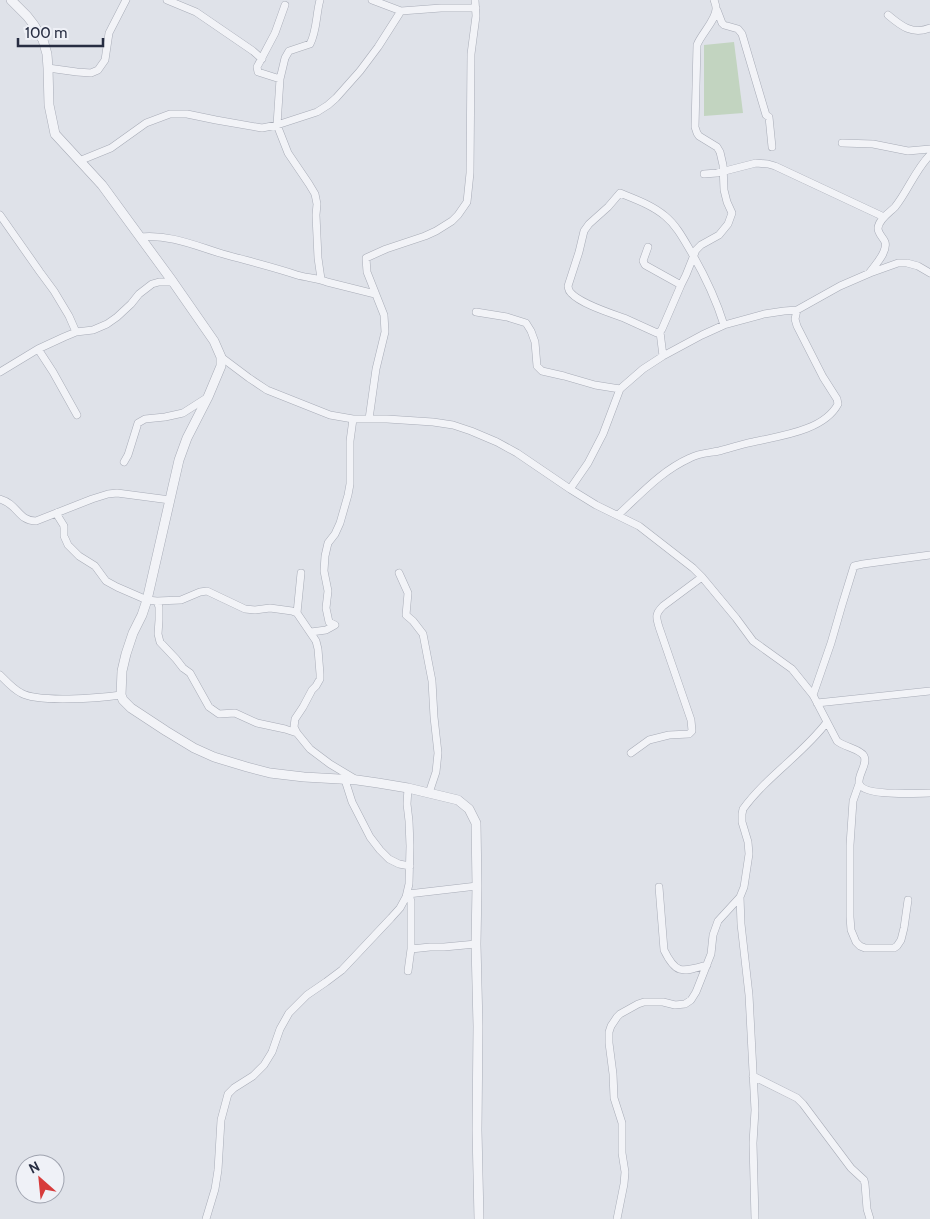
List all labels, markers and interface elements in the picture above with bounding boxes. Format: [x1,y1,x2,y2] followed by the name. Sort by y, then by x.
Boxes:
[18,15,102,47] scale bar
[25,24,67,42] text: 100 m
[15,1154,65,1204] north arrow
[26,1157,43,1178] text: N

